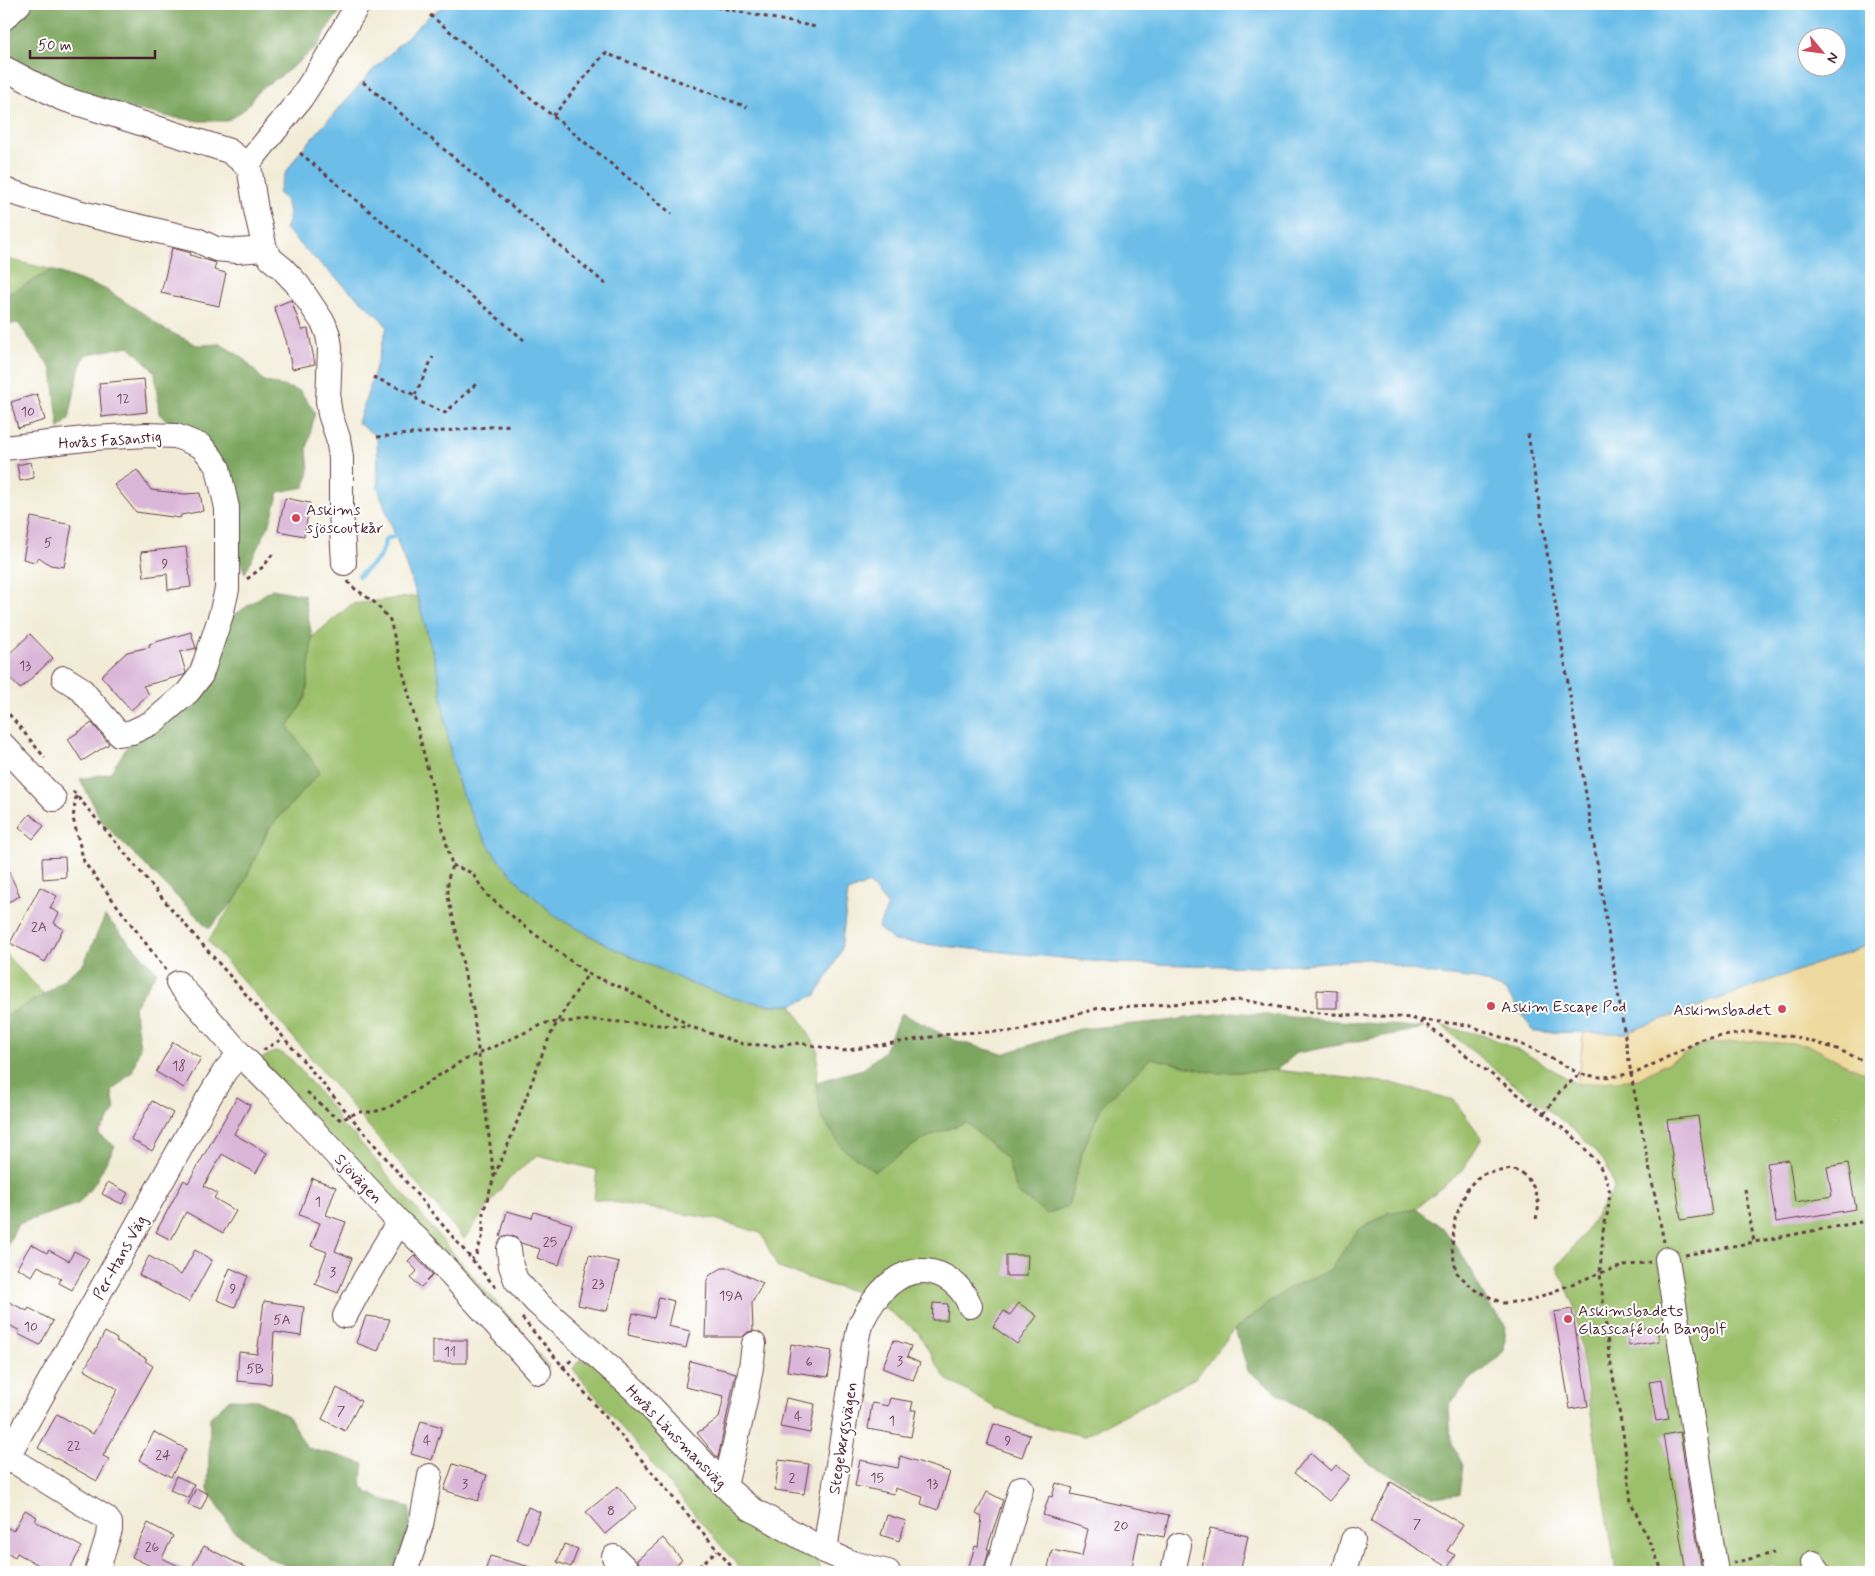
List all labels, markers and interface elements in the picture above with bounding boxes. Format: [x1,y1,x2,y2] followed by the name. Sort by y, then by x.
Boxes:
[30,28,155,60] scale bar
[1798,28,1848,78] north arrow
[38,36,72,56] text: 50 m
[1822,49,1843,66] text: N
[116,390,130,408] house number: 12
[21,403,35,421] house number: 10
[58,426,163,455] street label: Hovås Fasanstig
[306,500,384,539] place label: Askims sjöscoutkår
[290,512,302,524] marker: Askims sjöscoutkår
[44,534,52,552] house number: 5
[162,555,169,573] house number: 9
[19,657,31,675] house number: 13
[31,918,47,936] house number: 2A
[1501,997,1626,1018] place label: Askim Escape Pod
[1485,1000,1497,1012] marker: Askim Escape Pod
[1673,1000,1773,1021] place label: Askimsbadet
[1776,1003,1788,1015] marker: Askimsbadet
[172,1057,186,1075] house number: 18
[329,1149,387,1209] street label: Sjövägen
[315,1193,321,1211] house number: 1
[88,1212,152,1304] street label: Per-Hans Väg
[543,1233,557,1251] house number: 25
[330,1263,336,1281] house number: 3
[592,1275,604,1293] house number: 23
[230,1280,237,1298] house number: 9
[719,1287,743,1305] house number: 19A
[1578,1301,1726,1341] place label: Askimsbadets Glasscafé och Bangolf
[273,1311,291,1329] house number: 5A
[1562,1313,1574,1325] marker: Askimsbadets Glasscafé och Bangolf
[24,1318,38,1336] house number: 10
[444,1343,456,1361] house number: 11
[897,1352,903,1370] house number: 3
[805,1353,813,1371] house number: 6
[246,1360,264,1378] house number: 5B
[621,1380,731,1494] street label: Hovås Länsmansväg
[824,1380,864,1496] street label: Stegebergsvägen
[337,1402,346,1420] house number: 7
[794,1408,802,1426] house number: 4
[889,1412,895,1430] house number: 1
[423,1432,431,1450] house number: 4
[1005,1432,1012,1450] house number: 9
[67,1437,81,1455] house number: 22
[155,1446,171,1464] house number: 24
[789,1469,796,1487] house number: 2
[870,1469,884,1487] house number: 15
[462,1475,468,1493] house number: 3
[926,1475,938,1493] house number: 13
[607,1502,615,1520] house number: 8
[1413,1515,1422,1533] house number: 7
[1114,1517,1128,1535] house number: 20
[145,1538,160,1556] house number: 26

